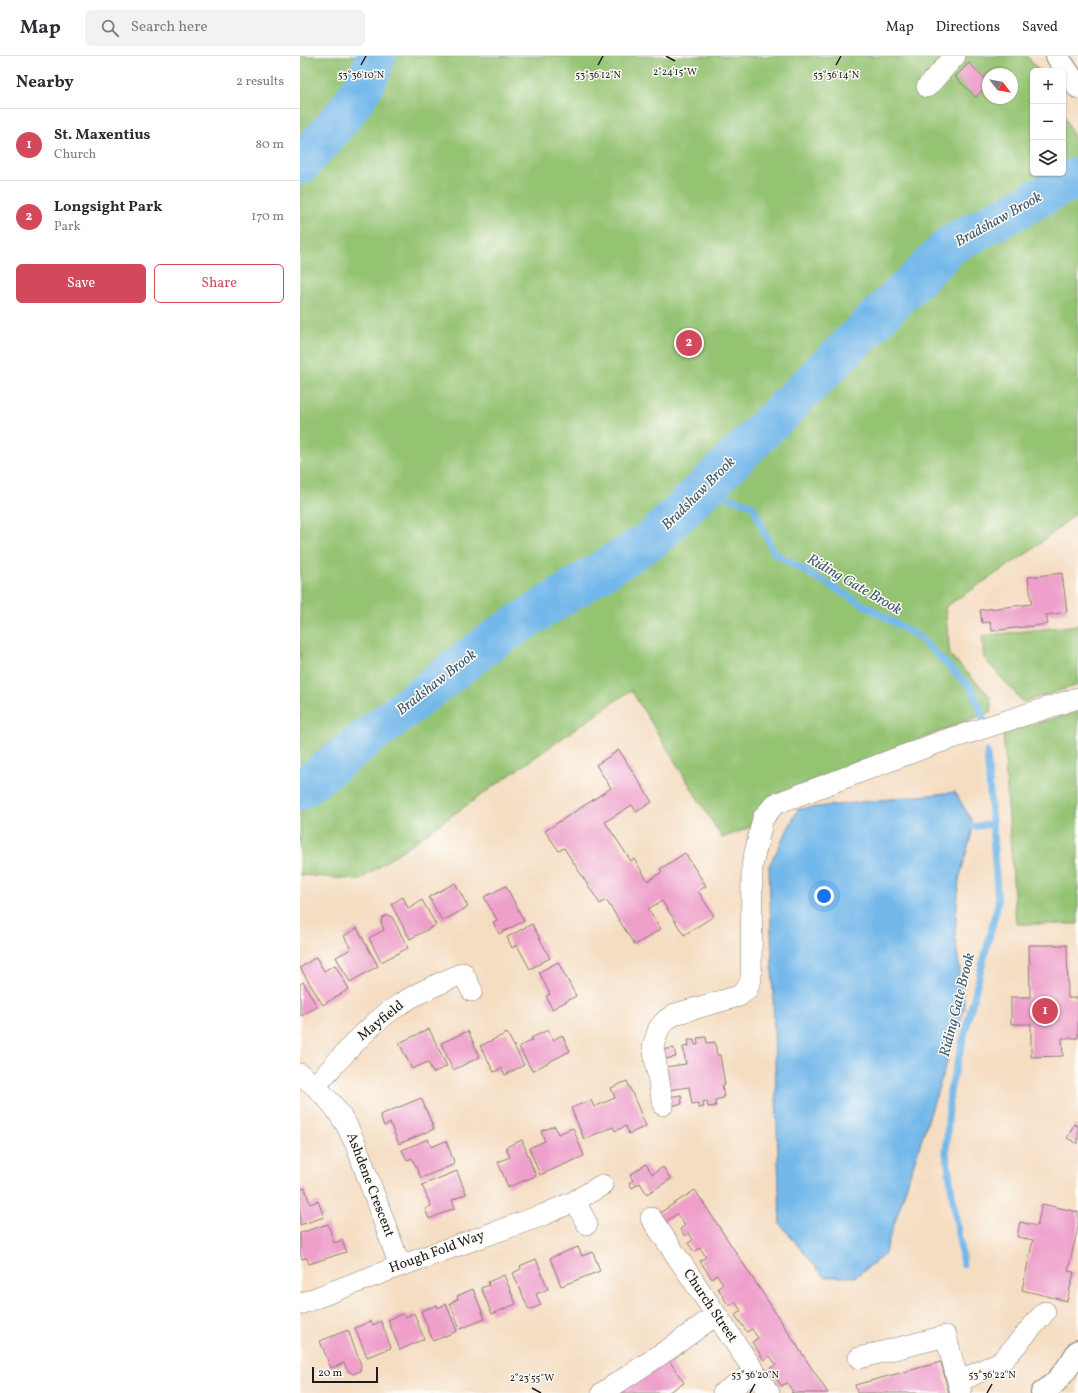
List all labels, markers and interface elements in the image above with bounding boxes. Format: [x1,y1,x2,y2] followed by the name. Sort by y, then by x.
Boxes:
[85,10,365,46] search box
[20,15,61,41] text: Map
[99,17,121,39] icon: search
[131,17,208,38] text: Search here
[886,18,914,37] text: Map
[936,18,1000,37] text: Directions
[1022,18,1058,37] text: Saved
[653,65,697,79] text: 2°24'15"W
[338,68,385,82] text: 53°36'10"N
[575,68,621,82] text: 53°36'12"N
[813,68,860,82] text: 53°36'14"N
[982,68,1018,104] north arrow
[1030,68,1066,176] map controls
[1030,68,1066,104] button: +
[16,71,74,94] text: Nearby
[236,73,284,91] text: 2 results
[1030,104,1066,140] button: −
[54,125,151,146] text: St. Maxentius
[26,136,32,154] text: 1
[255,136,284,154] text: 80 m
[1030,140,1066,176] button: layers
[54,146,96,164] text: Church
[952,187,1046,253] water label: Bradshaw Brook
[54,197,162,218] text: Longsight Park
[26,208,32,226] text: 2
[251,208,284,226] text: 170 m
[54,218,81,236] text: Park
[16,264,146,303] button: Save
[154,264,284,303] button: Share
[676,328,702,358] pin: 2
[657,452,741,536] water label: Bradshaw Brook
[803,549,905,621] water label: Riding Gate Brook
[393,645,482,721] water label: Bradshaw Brook
[814,886,834,906] your location
[935,951,981,1059] water label: Riding Gate Brook
[354,996,408,1046] street label: Mayfield
[1032,996,1058,1026] pin: 1
[341,1130,399,1240] street label: Ashdene Crescent
[387,1226,488,1278] street label: Hough Fold Way
[678,1265,742,1347] street label: Church Street
[312,1365,378,1384] scale bar
[318,1366,342,1381] text: 20 m
[731,1368,779,1382] text: 53°36'20"N
[968,1368,1016,1382] text: 53°36'22"N
[510,1371,554,1385] text: 2°23'55"W

